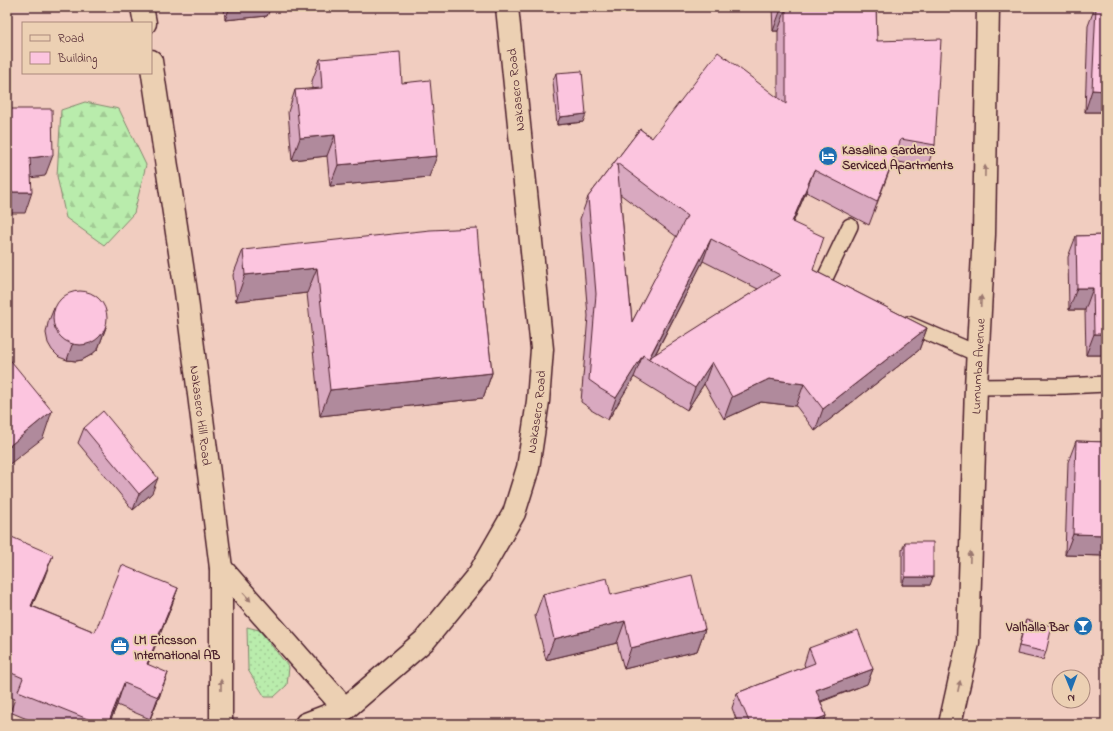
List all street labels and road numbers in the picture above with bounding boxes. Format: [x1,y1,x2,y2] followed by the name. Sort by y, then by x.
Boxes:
[503,47,530,132] street label: Nakasero Road
[967,318,991,414] street label: Lumumba Avenue
[184,364,216,467] street label: Nakasero Hill Road
[522,369,551,455] street label: Nakasero Road

